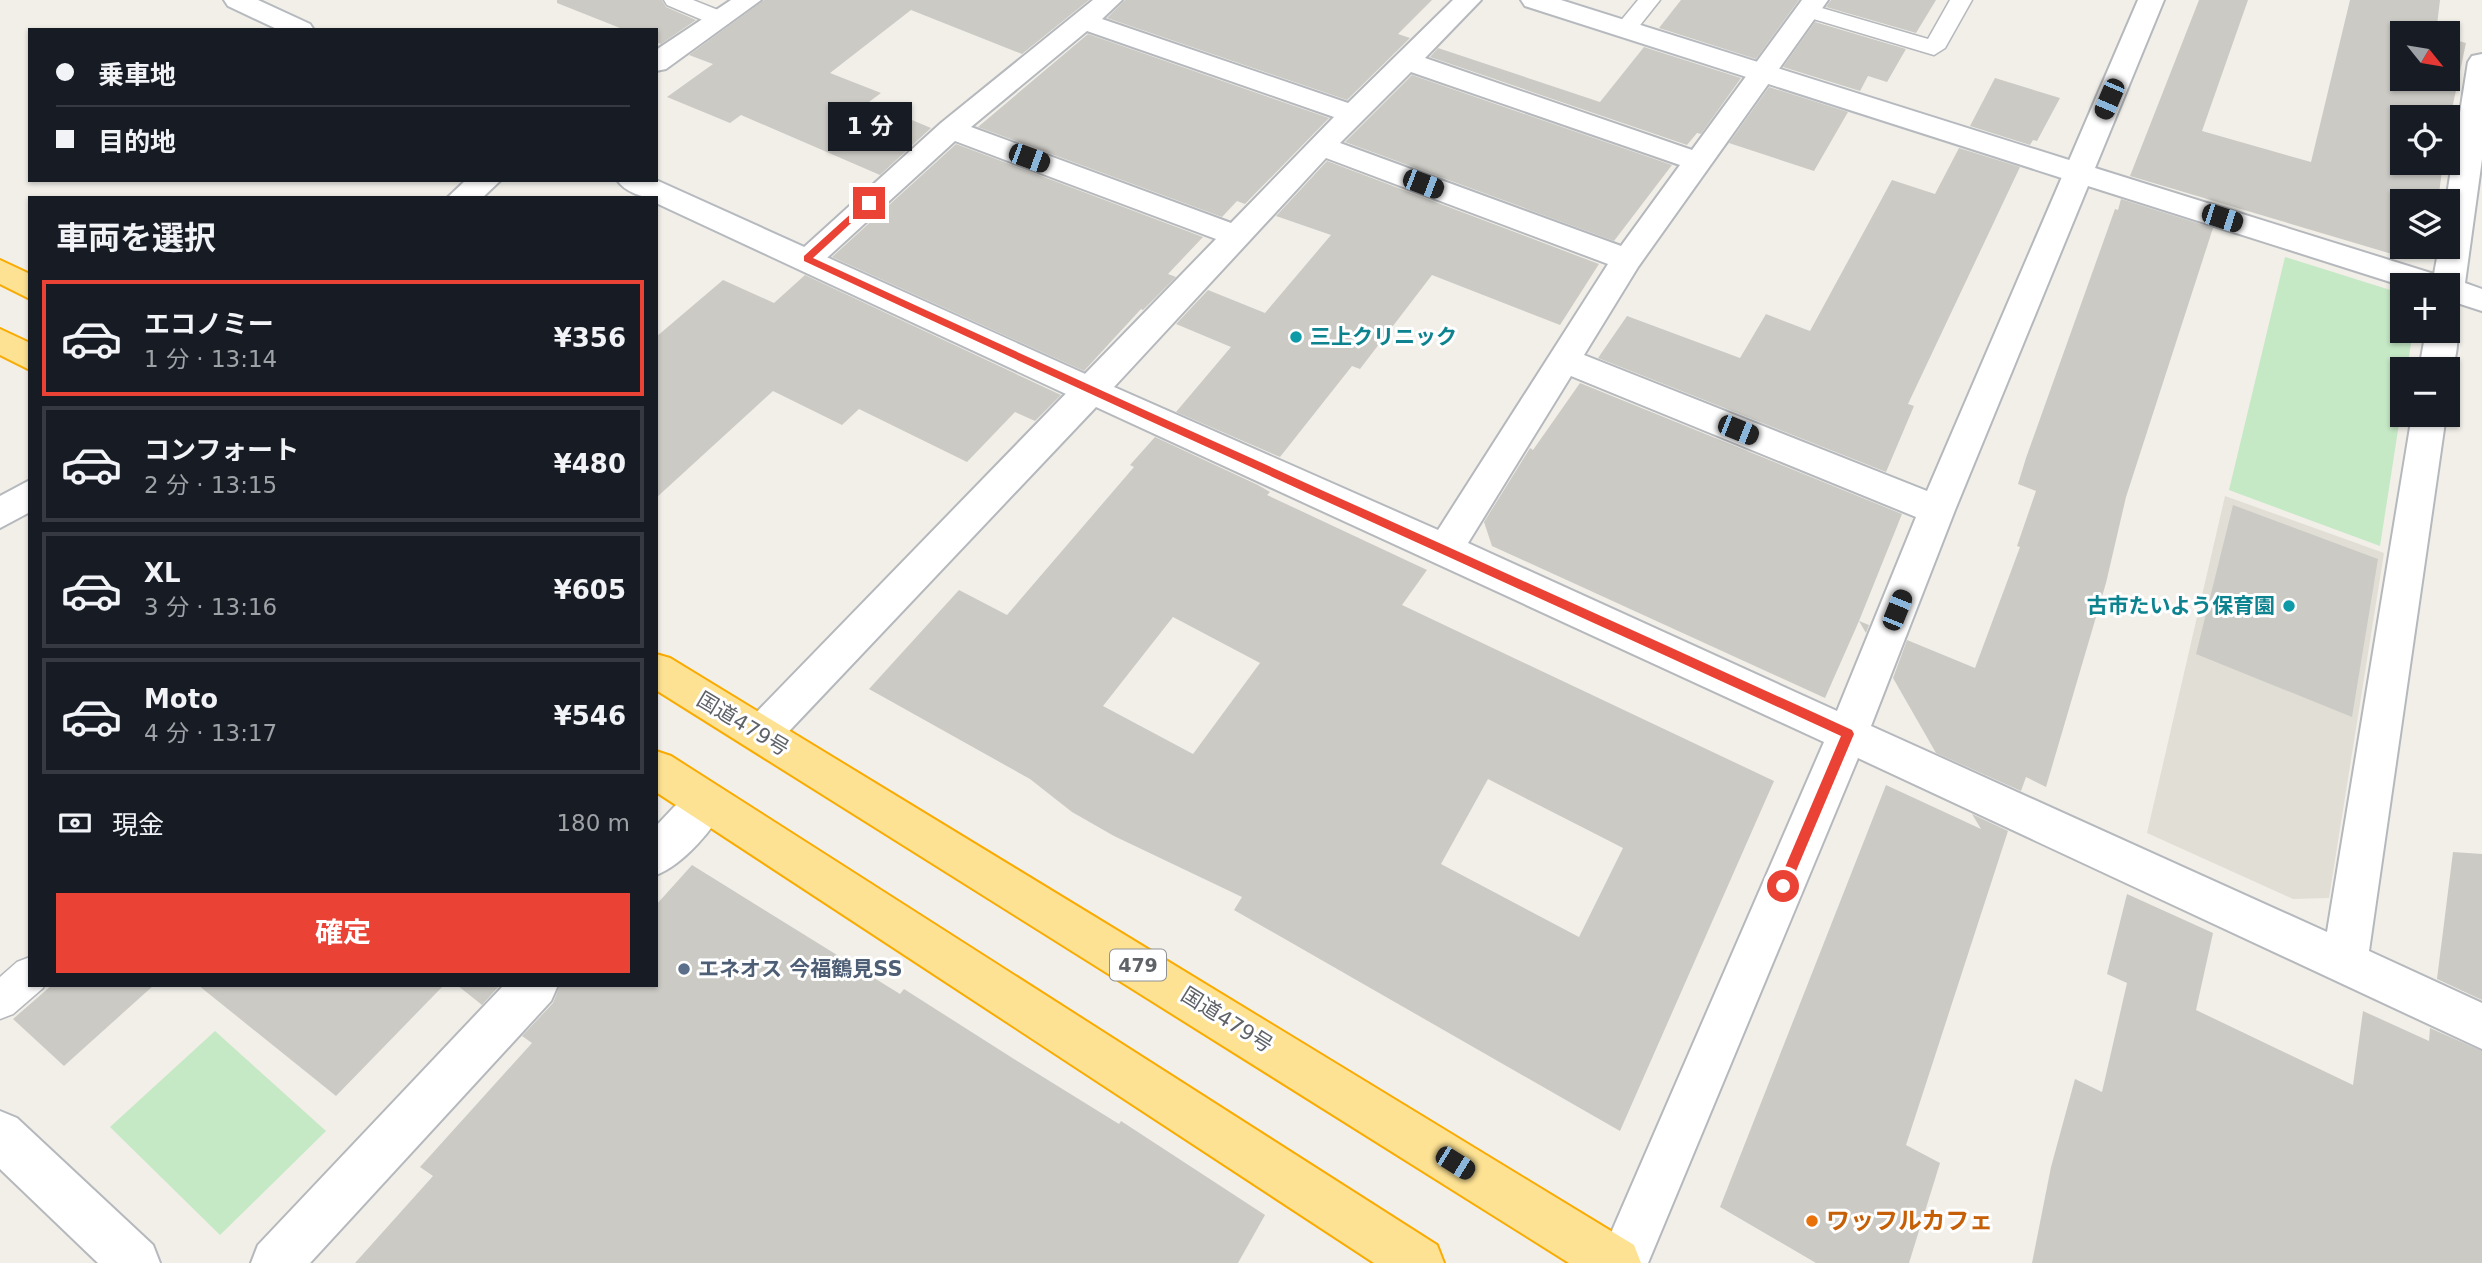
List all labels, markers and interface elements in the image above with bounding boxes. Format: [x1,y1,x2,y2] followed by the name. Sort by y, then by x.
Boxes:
[2390,21,2460,91] north arrow
[2390,21,2460,427] map controls
[98,60,176,90] text: 乗車地
[2092,76,2127,122] car
[827,102,911,150] callout: 1 分
[2390,105,2460,175] button: locate
[846,113,894,139] text: 1 分
[98,127,176,157] text: 目的地
[1006,141,1053,175] car
[1400,167,1447,201] car
[853,187,885,219] route end
[2390,189,2460,259] button: layers
[2199,202,2246,234] car
[56,219,216,257] text: 車両を選択
[2390,273,2460,343] button: +
[60,307,123,370] icon: car
[144,309,274,339] text: エコノミー
[554,323,626,353] text: ¥356
[1310,325,1457,349] place label: 三上クリニック
[1288,329,1304,345] marker: 三上クリニック
[144,346,277,372] text: 1 分 · 13:14
[2390,357,2460,427] button: −
[1715,412,1762,448] car
[60,433,123,496] icon: car
[144,435,299,465] text: コンフォート
[554,449,626,479] text: ¥480
[144,472,277,498] text: 2 分 · 13:15
[144,558,181,588] text: XL
[60,559,123,622] icon: car
[554,575,626,605] text: ¥605
[1880,587,1915,633] car
[144,594,277,620] text: 3 分 · 13:16
[2086,594,2275,618] place label: 古市たいよう保育園
[2281,598,2297,614] marker: 古市たいよう保育園
[144,684,218,714] text: Moto
[60,685,123,748] icon: car
[693,687,793,761] street label: 国道479号
[554,701,626,731] text: ¥546
[144,720,277,746] text: 4 分 · 13:17
[56,804,94,842] icon: cash
[112,810,164,840] text: 現金
[556,810,630,836] text: 180 m
[1767,870,1799,902] route start
[56,893,630,973] button: 確定
[1110,950,1166,981] road number: 479
[698,957,903,981] place label: エネオス 今福鶴見SS
[676,961,692,977] marker: エネオス 今福鶴見SS
[1177,983,1277,1057] street label: 国道479号
[1432,1143,1479,1183] car
[1826,1207,1993,1235] place label: ワッフルカフェ
[1804,1213,1820,1229] marker: ワッフルカフェ

